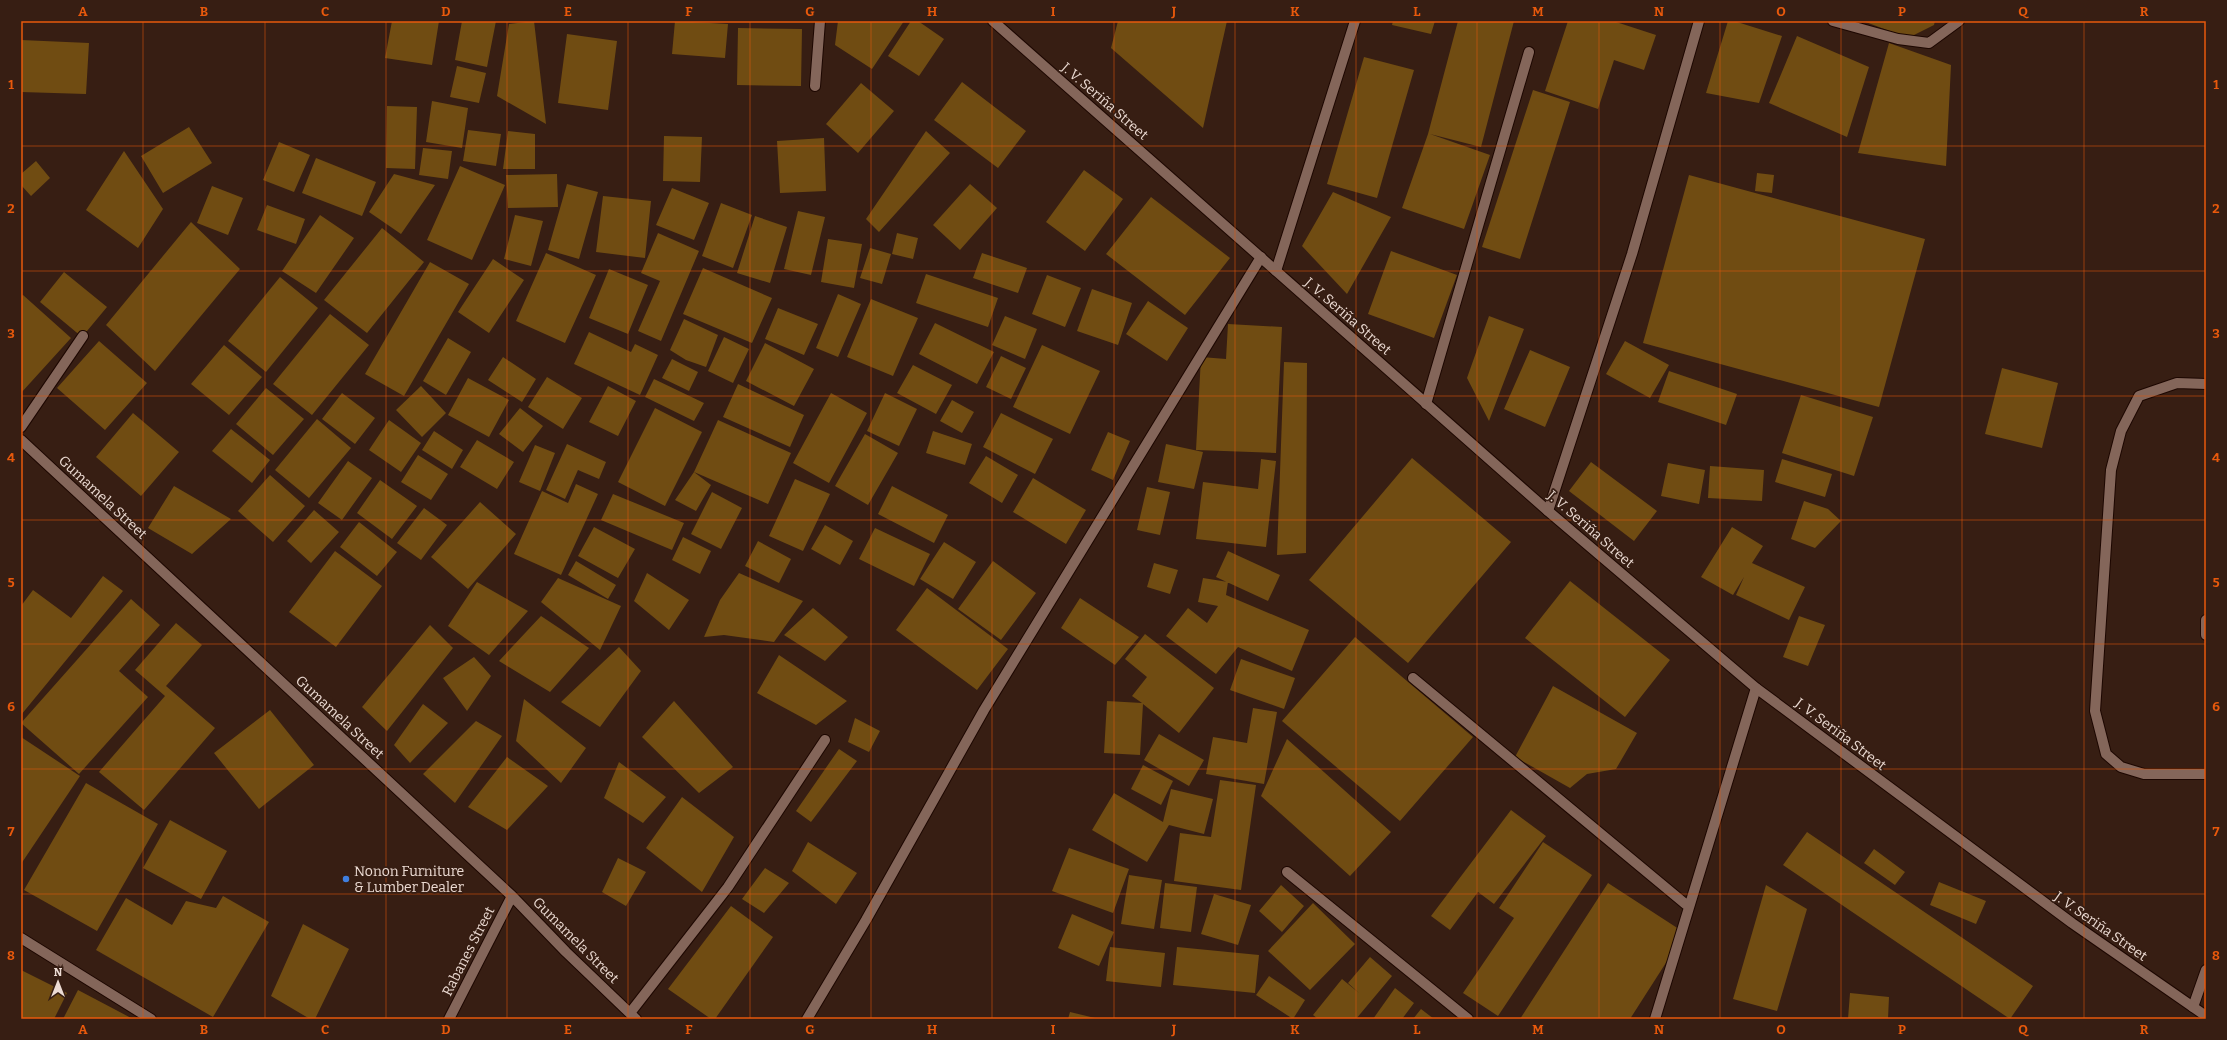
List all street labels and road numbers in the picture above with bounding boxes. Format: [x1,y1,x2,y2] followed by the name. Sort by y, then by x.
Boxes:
[1057,58,1151,144] street label: J. V. Seriña Street
[1300,273,1394,359] street label: J. V. Seriña Street
[55,452,150,543] street label: Gumamela Street
[1543,486,1637,572] street label: J. V. Seriña Street
[292,672,387,763] street label: Gumamela Street
[1791,694,1889,774] street label: J. V. Seriña Street
[2050,888,2150,965] street label: J. V. Seriña Street
[529,894,622,987] street label: Gumamela Street
[439,904,498,999] street label: Rabanes Street

